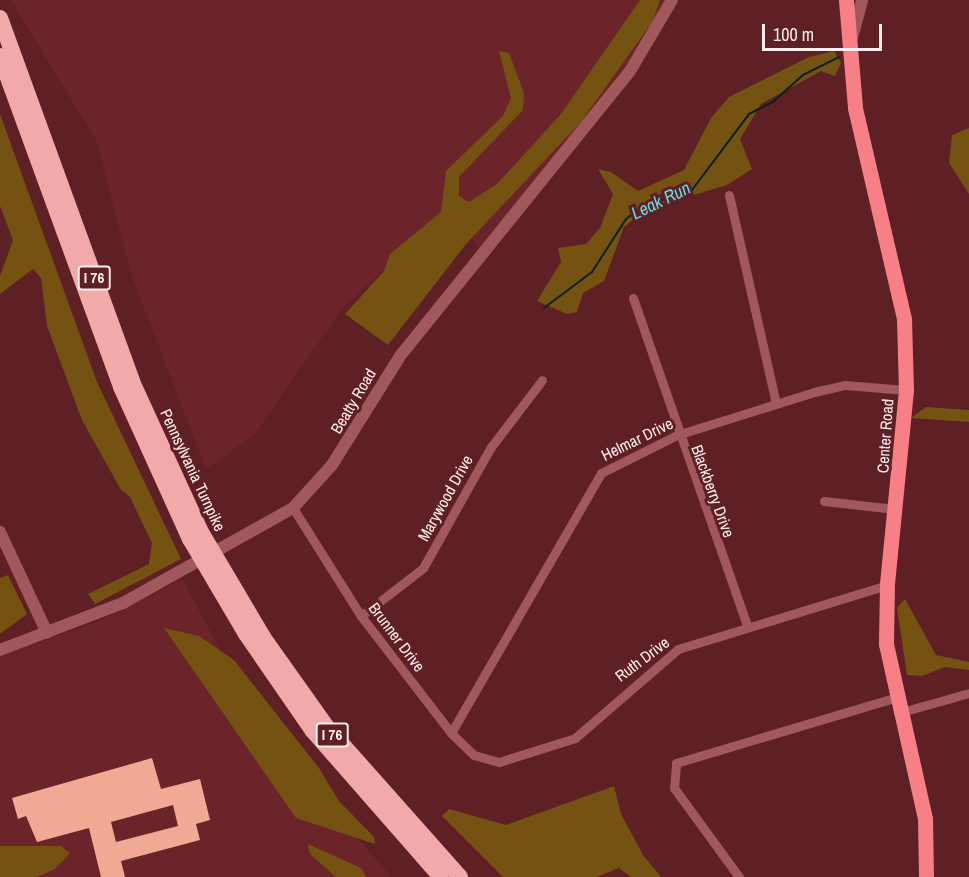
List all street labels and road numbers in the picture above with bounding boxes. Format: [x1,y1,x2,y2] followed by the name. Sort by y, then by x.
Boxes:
[78,266,110,290] road number: I 76
[326,365,380,437] street label: Beatty Road
[873,398,897,474] street label: Center Road
[156,406,230,534] street label: Pennsylvania Turnpike
[598,413,676,465] street label: Helmar Drive
[687,442,739,540] street label: Blackberry Drive
[413,452,477,544] street label: Marywood Drive
[365,599,429,675] street label: Brunner Drive
[611,632,673,686] street label: Ruth Drive
[316,723,348,747] road number: I 76

